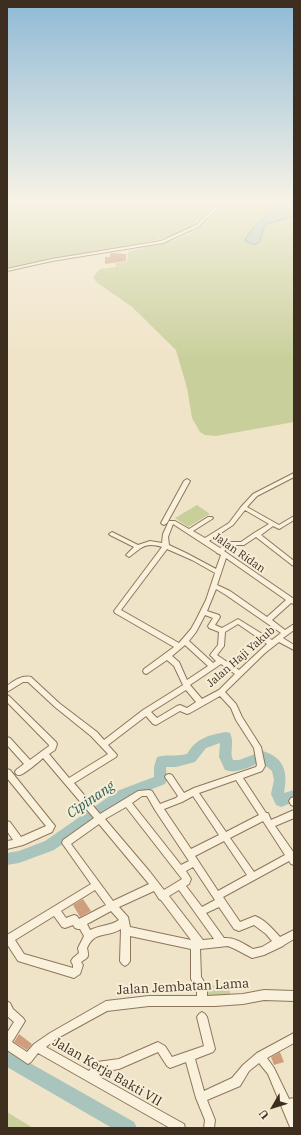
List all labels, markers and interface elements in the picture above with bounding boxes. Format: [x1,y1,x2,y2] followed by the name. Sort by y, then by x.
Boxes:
[210,530,268,576] street label: Jalan Ridan
[204,624,278,690] street label: Jalan Haji Yakub
[64,778,118,822] water label: Cipinang
[116,976,250,998] street label: Jalan Jembatan Lama
[50,1034,164,1110] street label: Jalan Kerja Bakti VII
[253,1087,293,1127] north arrow
[256,1107,272,1122] text: U

